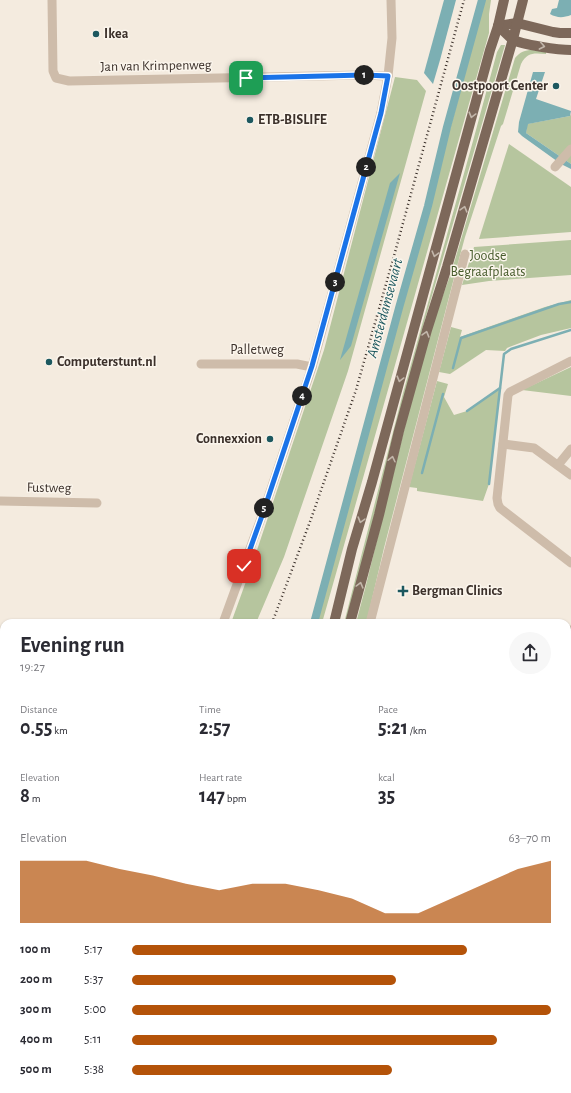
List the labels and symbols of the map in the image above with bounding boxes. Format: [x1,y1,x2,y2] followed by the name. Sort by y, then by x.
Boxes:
[104,27,129,41] place label: Ikea
[91,29,101,39] marker: Ikea
[538,42,545,50] one-way arrow
[100,58,212,74] street label: Jan van Krimpenweg
[229,61,263,95] pin
[354,65,374,85] pin: 1
[452,79,548,93] place label: Oostpoort Center
[551,81,561,91] marker: Oostpoort Center
[468,111,477,118] one-way arrow
[258,113,327,127] place label: ETB-BISLIFE
[245,115,255,125] marker: ETB-BISLIFE
[356,157,376,177] pin: 2
[459,206,467,213] one-way arrow
[450,249,526,279] park label: Joodse Begraafplaats
[431,250,439,257] one-way arrow
[364,257,405,360] water label: Amsterdamsevaart
[325,272,345,292] pin: 3
[421,331,429,337] one-way arrow
[230,343,284,357] street label: Palletweg
[57,355,156,369] place label: Computerstunt.nl
[44,357,54,367] marker: Computerstunt.nl
[396,375,405,382] one-way arrow
[292,386,312,406] pin: 4
[196,432,262,446] place label: Connexxion
[265,434,275,444] marker: Connexxion
[388,456,396,463] one-way arrow
[27,481,72,495] street label: Fustweg
[254,498,274,518] pin: 5
[357,516,366,523] one-way arrow
[227,549,261,583] pin
[355,582,364,589] one-way arrow
[412,584,502,598] place label: Bergman Clinics
[397,585,409,597] marker: Bergman Clinics

